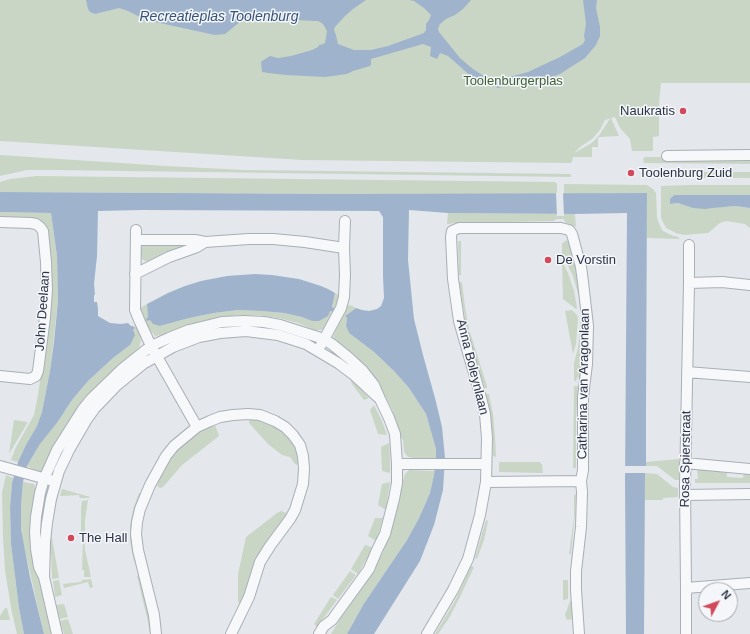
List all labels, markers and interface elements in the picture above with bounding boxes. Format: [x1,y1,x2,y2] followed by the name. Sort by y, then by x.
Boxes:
[139,9,299,25] water label: Recreatieplas Toolenburg
[463,73,563,89] park label: Toolenburgerplas
[620,103,675,119] place label: Naukratis
[678,106,688,116] marker: Naukratis
[639,165,732,181] place label: Toolenburg Zuid
[626,168,636,178] marker: Toolenburg Zuid
[556,252,616,268] place label: De Vorstin
[543,255,553,265] marker: De Vorstin
[32,270,54,352] street label: John Deelaan
[575,308,593,460] street label: Catharina van Aragonlaan
[453,317,491,417] street label: Anna Boleynlaan
[677,410,695,508] street label: Rosa Spierstraat
[79,530,127,546] place label: The Hall
[66,533,76,543] marker: The Hall
[698,582,738,622] north arrow
[719,588,733,602] text: N

